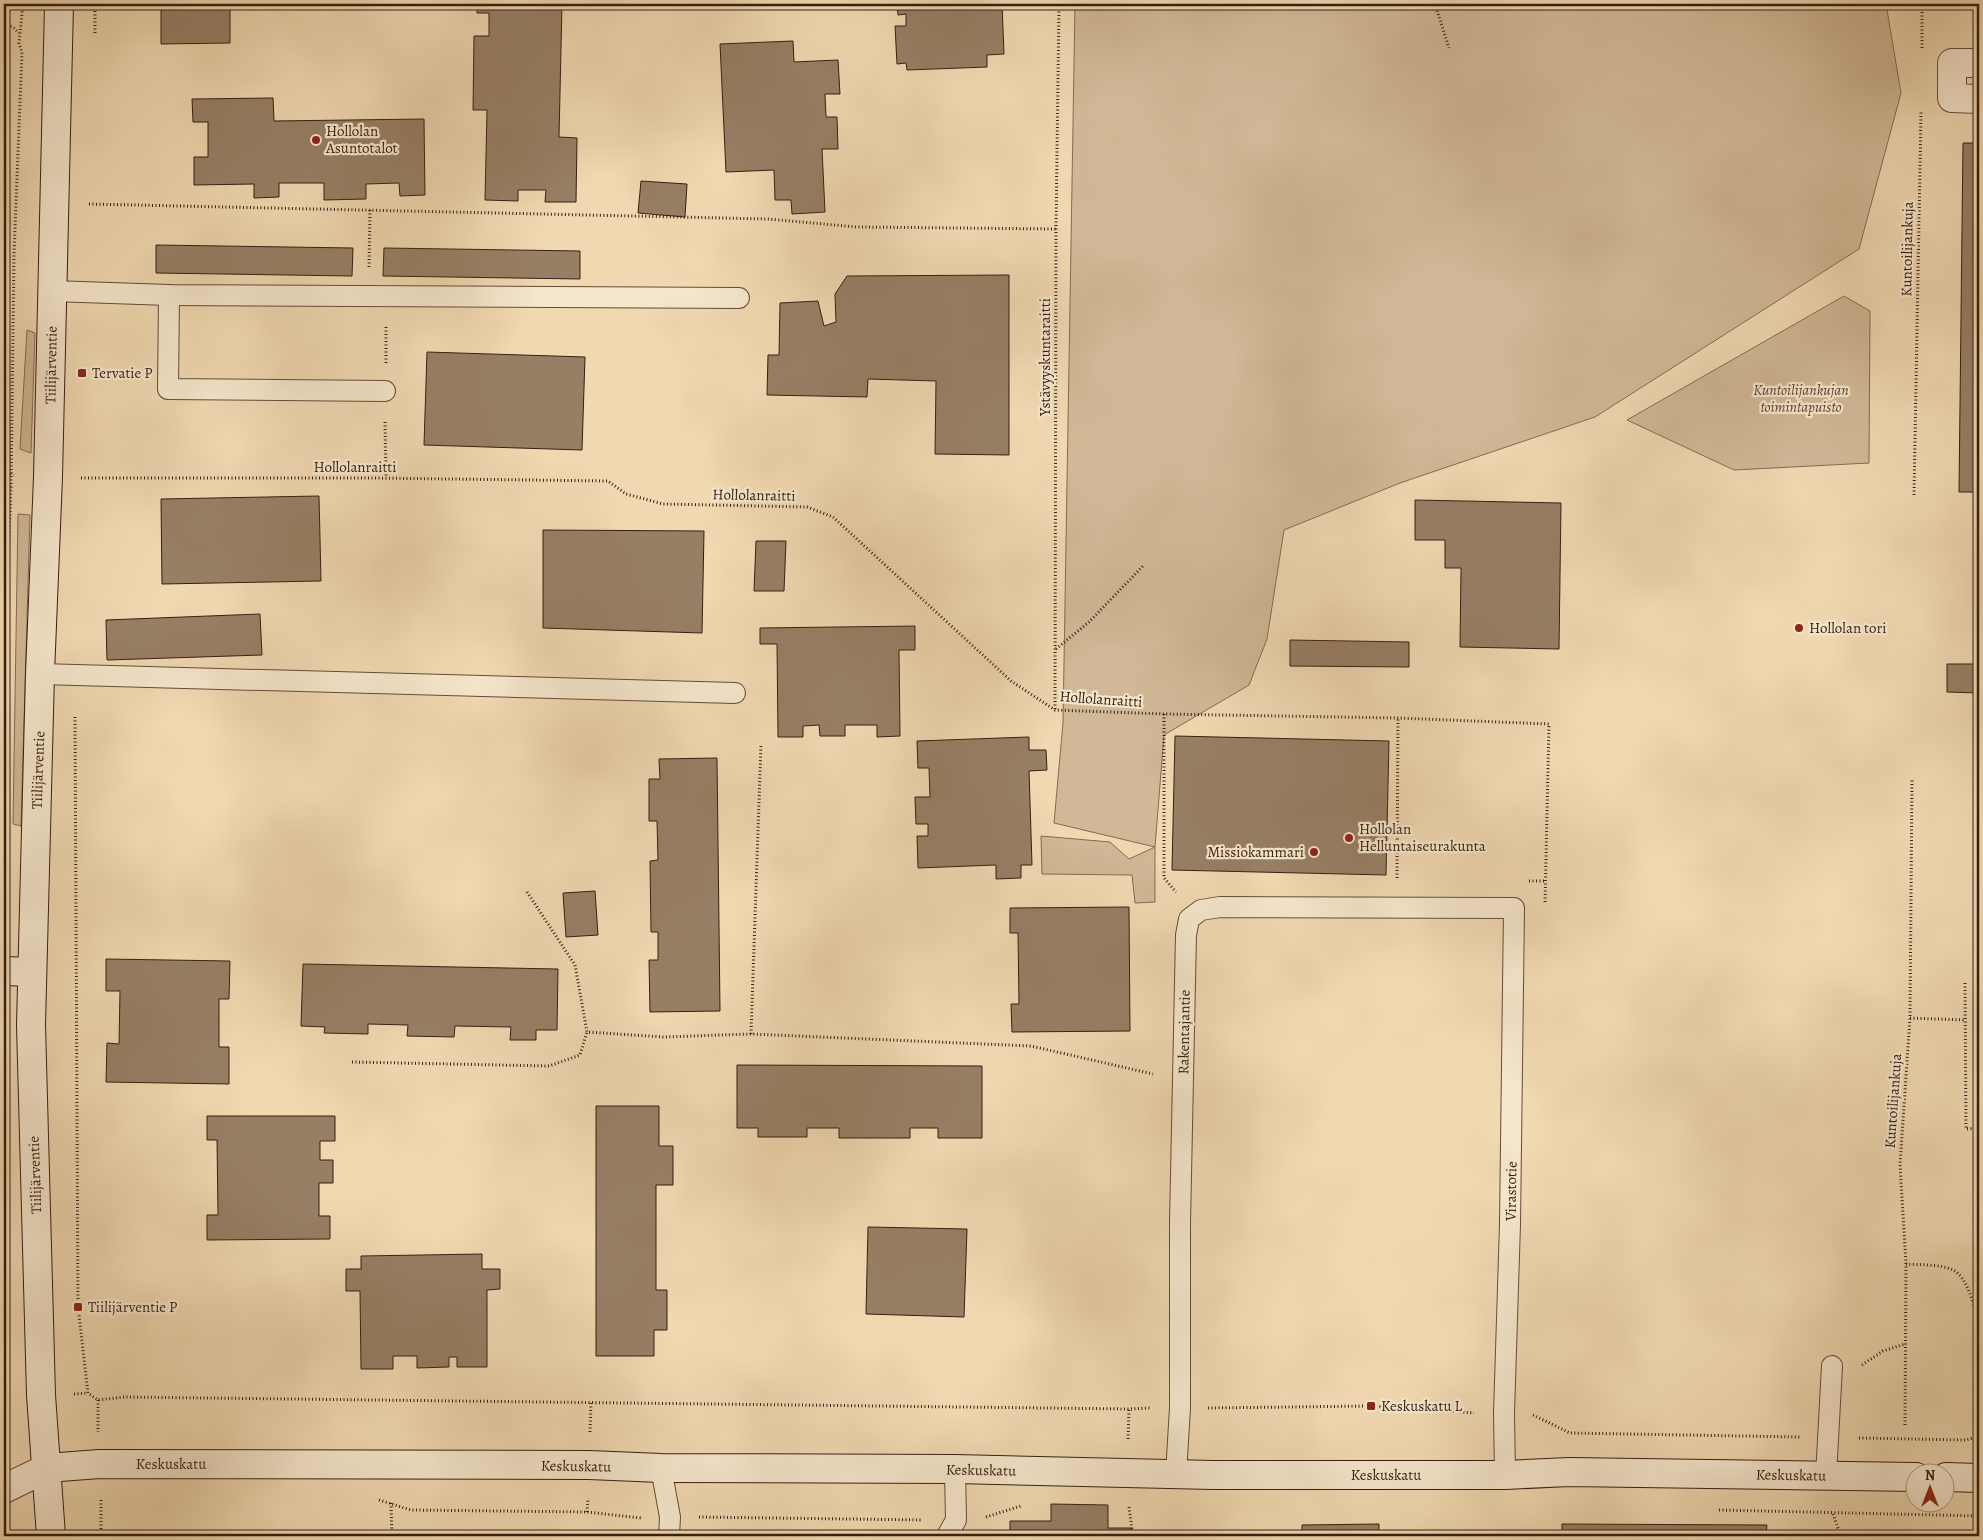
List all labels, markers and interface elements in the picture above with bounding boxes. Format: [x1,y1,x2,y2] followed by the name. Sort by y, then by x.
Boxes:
[325,121,398,158] place label: Hollolan Asuntotalot
[310,134,322,146] marker: Hollolan Asuntotalot
[1896,201,1918,297] street label: Kuntoilijankuja
[1035,298,1055,417] street label: Ystävyyskuntaraitti
[40,326,62,404] street label: Tiilijärventie
[92,363,153,383] place label: Tervatie P
[76,367,88,379] marker: Tervatie P
[1753,380,1849,417] park label: Kuntoilijankujan toimintapuisto
[313,457,397,477] street label: Hollolanraitti
[712,484,796,506] street label: Hollolanraitti
[1809,618,1887,638] place label: Hollolan tori
[1793,622,1805,634] marker: Hollolan tori
[1059,686,1143,712] street label: Hollolanraitti
[27,730,49,809] street label: Tiilijärventie
[1359,819,1486,856] place label: Hollolan Helluntaiseurakunta
[1343,832,1355,844] marker: Hollolan Helluntaiseurakunta
[1207,842,1304,862] place label: Missiokammari
[1308,846,1320,858] marker: Missiokammari
[1173,989,1195,1075] street label: Rakentajantie
[1880,1053,1906,1149] street label: Kuntoilijankuja
[24,1135,46,1214] street label: Tiilijärventie
[1500,1161,1522,1222] street label: Virastotie
[88,1297,177,1317] place label: Tiilijärventie P
[72,1301,84,1313] marker: Tiilijärventie P
[1381,1396,1463,1416] place label: Keskuskatu L
[1365,1400,1377,1412] marker: Keskuskatu L
[136,1454,207,1474] street label: Keskuskatu
[541,1455,612,1477] street label: Keskuskatu
[946,1459,1017,1481] street label: Keskuskatu
[1906,1462,1956,1512] north arrow
[1756,1464,1827,1486] street label: Keskuskatu
[1351,1465,1422,1485] street label: Keskuskatu
[1925,1466,1935,1485] text: N

